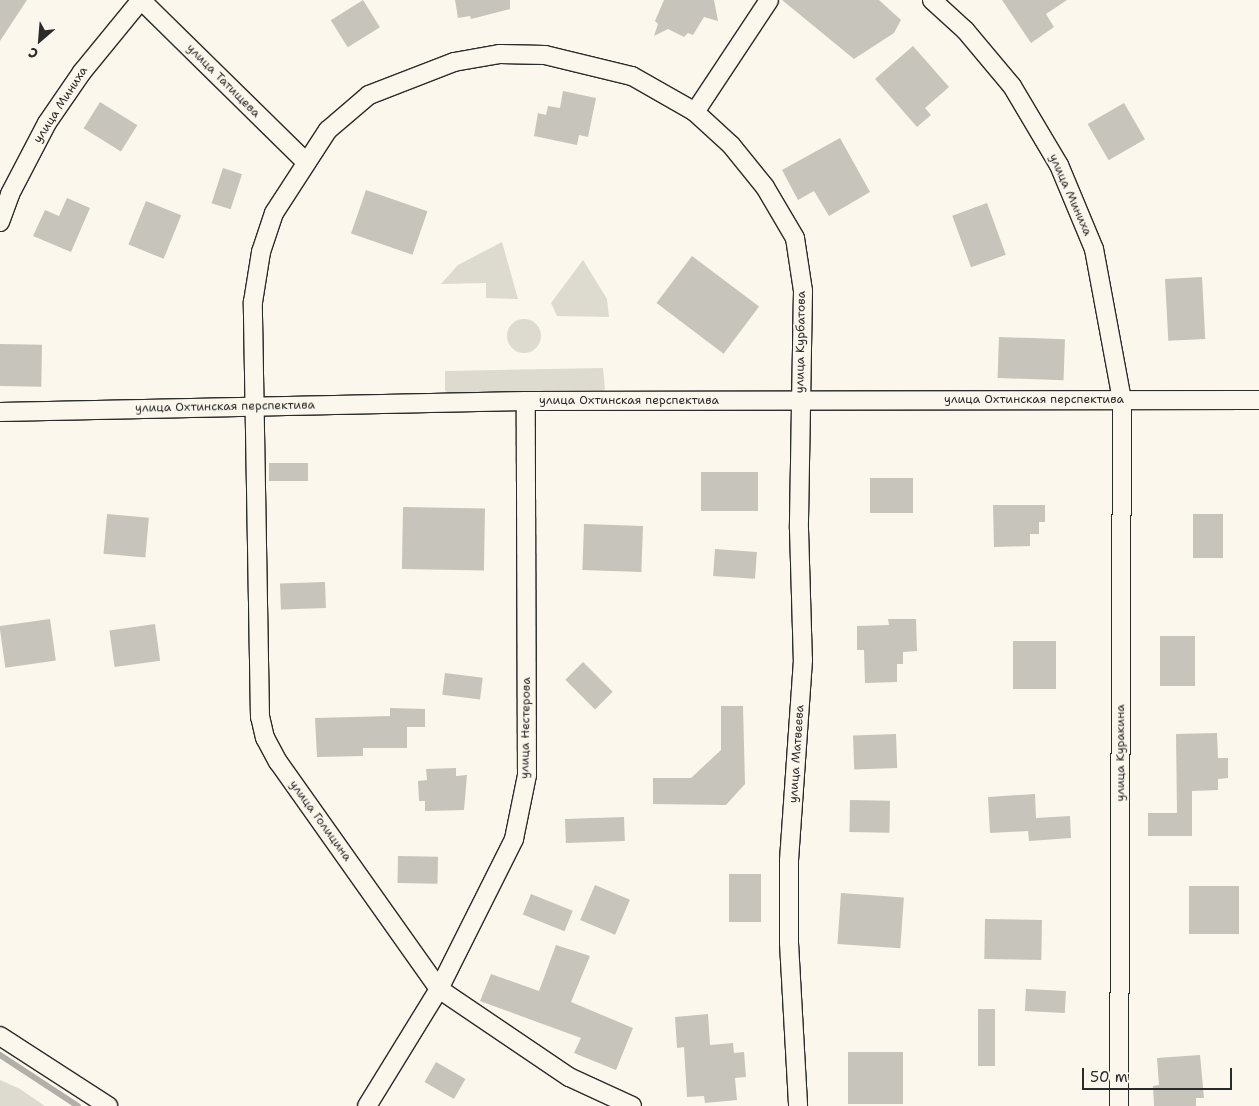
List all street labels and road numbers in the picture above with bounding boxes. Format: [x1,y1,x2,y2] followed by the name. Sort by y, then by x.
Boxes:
[183,41,263,121] street label: улица Татищева
[31,64,91,146] street label: улица Миниха
[1045,152,1095,238] street label: улица Миниха
[793,291,809,393] street label: улица Курбатова
[944,393,1124,407] street label: улица Охтинская перспектива
[539,394,719,408] street label: улица Охтинская перспектива
[135,398,315,416] street label: улица Охтинская перспектива
[518,677,534,779] street label: улица Нестерова
[786,704,808,804] street label: улица Матвеева
[1114,704,1128,802] street label: улица Куракина
[286,778,354,864] street label: улица Голицина

